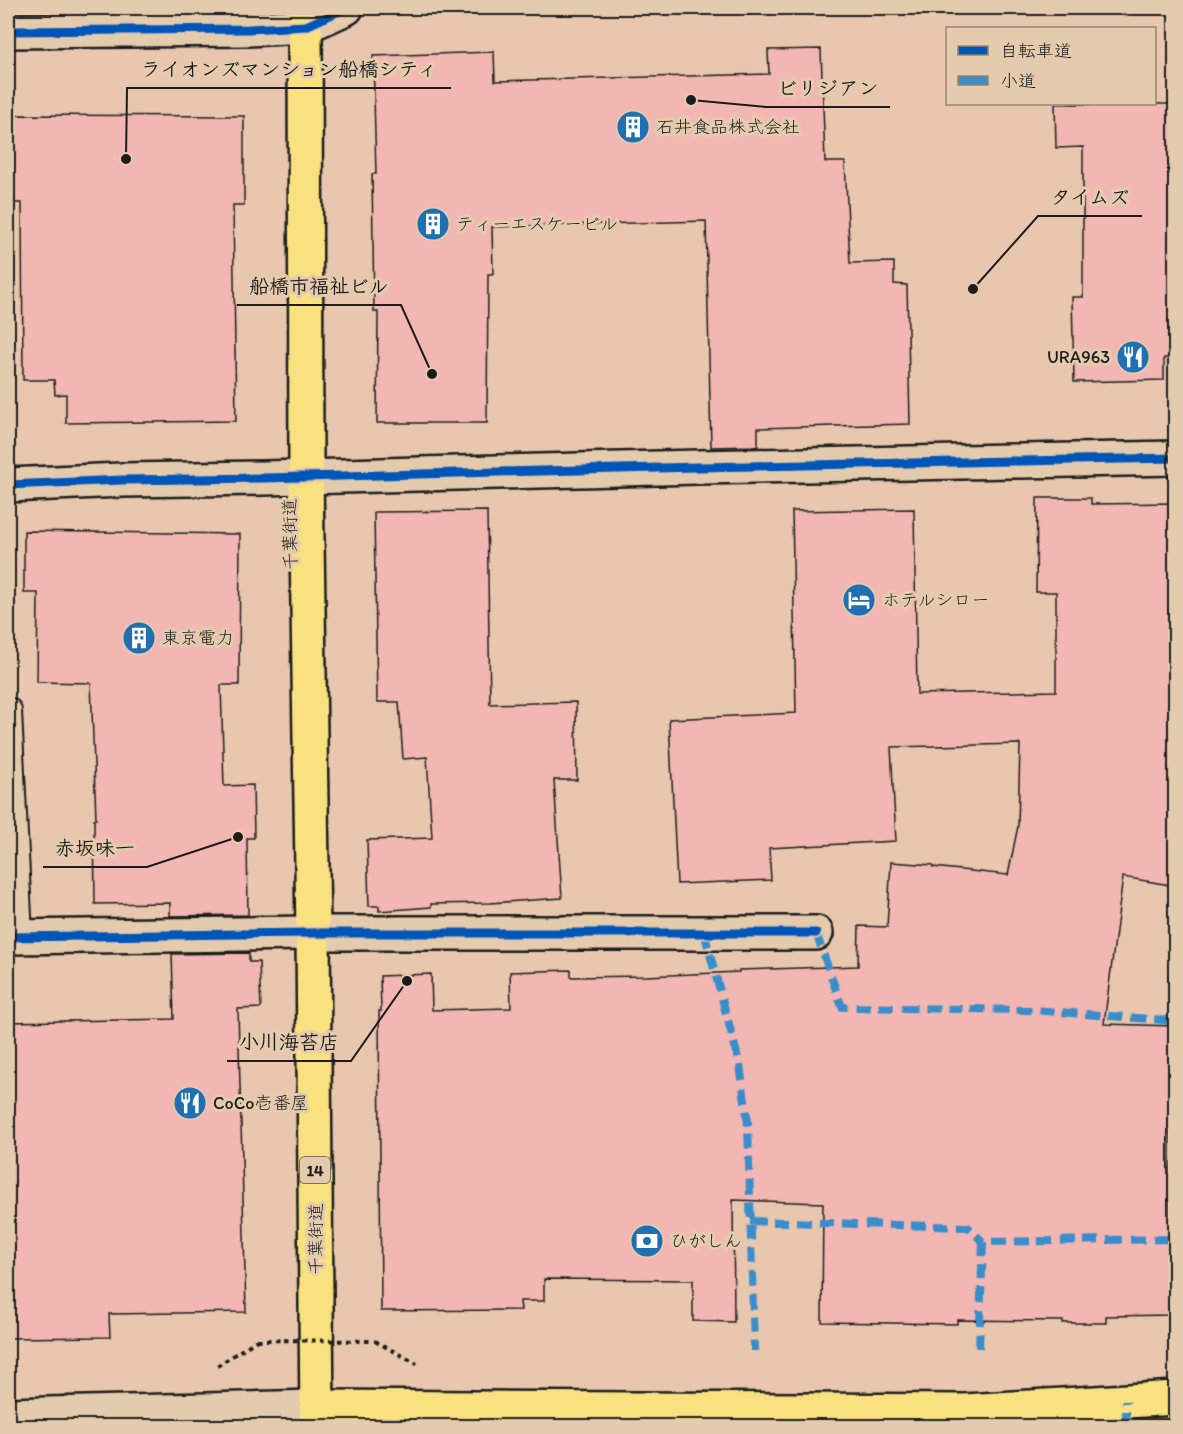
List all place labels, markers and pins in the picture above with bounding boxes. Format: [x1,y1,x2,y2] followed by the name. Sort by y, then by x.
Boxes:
[127,50,451,88] callout: ライオンズマンション船橋シティ
[766,69,890,107] callout: ビリジアン
[615,109,651,145] building icon: 石井食品株式会社
[656,116,800,138] place label: 石井食品株式会社
[1038,178,1142,216] callout: タイムズ
[415,206,451,242] building icon: ティーエスケービル
[456,213,618,235] place label: ティーエスケービル
[237,267,401,305] callout: 船橋市福祉ビル
[1115,339,1151,375] restaurant icon: URA963
[1047,346,1110,368] place label: URA963
[841,582,877,618] hotel icon: ホテルシロー
[882,589,989,611] place label: ホテルシロー
[121,620,157,656] building icon: 東京電力
[162,627,234,649] place label: 東京電力
[43,829,147,867] callout: 赤坂味一
[227,1023,351,1061] callout: 小川海苔店
[172,1085,208,1121] restaurant icon: CoCo壱番屋
[213,1092,309,1114] place label: CoCo壱番屋
[629,1223,665,1259] bank icon: ひがしん
[670,1230,742,1252] place label: ひがしん

